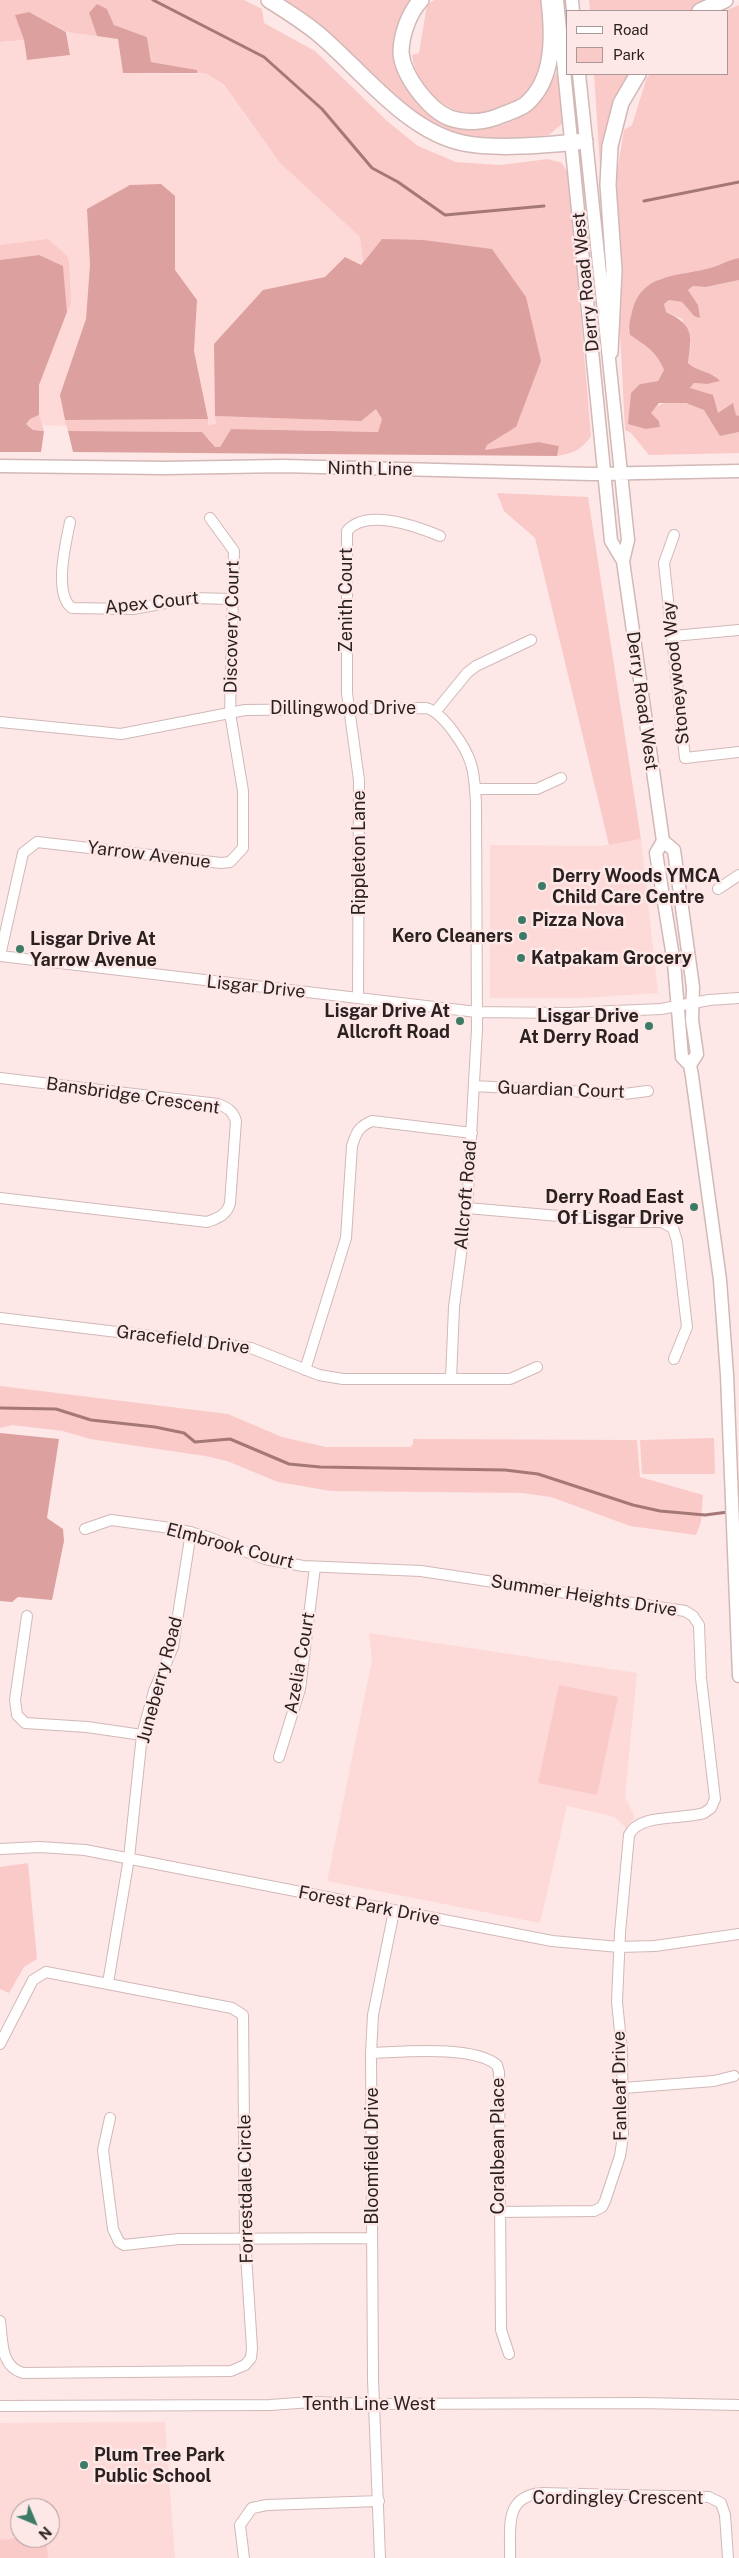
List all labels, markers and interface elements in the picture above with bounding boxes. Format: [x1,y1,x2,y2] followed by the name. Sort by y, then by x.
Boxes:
[566,10,729,75] legend
[613,21,649,38] text: Road
[613,46,645,63] text: Park
[568,211,604,353] street label: Derry Road West
[327,457,413,481] street label: Ninth Line
[335,548,357,652] street label: Zenith Court
[220,560,244,694] street label: Discovery Court
[104,587,200,619] street label: Apex Court
[658,600,694,746] street label: Stoneywood Way
[622,630,662,772] street label: Derry Road West
[270,697,416,719] street label: Dillingwood Drive
[348,790,370,916] street label: Rippleton Lane
[86,837,212,873] street label: Yarrow Avenue
[552,865,720,908] place label: Derry Woods YMCA Child Care Centre
[536,880,548,892] marker: Derry Woods YMCA Child Care Centre
[532,909,624,931] place label: Pizza Nova
[516,914,528,926] marker: Pizza Nova
[392,925,513,947] place label: Kero Cleaners
[30,928,157,971] place label: Lisgar Drive At Yarrow Avenue
[517,930,529,942] marker: Kero Cleaners
[14,943,26,955] marker: Lisgar Drive At Yarrow Avenue
[531,947,692,969] place label: Katpakam Grocery
[515,952,527,964] marker: Katpakam Grocery
[205,971,307,1003] street label: Lisgar Drive
[324,1000,450,1042] place label: Lisgar Drive At Allcroft Road
[519,1005,639,1048] place label: Lisgar Drive At Derry Road
[454,1015,466,1027] marker: Lisgar Drive At Allcroft Road
[643,1020,655,1032] marker: Lisgar Drive At Derry Road
[45,1073,221,1119] street label: Bansbridge Crescent
[497,1077,625,1103] street label: Guardian Court
[450,1139,482,1251] street label: Allcroft Road
[545,1186,684,1228] place label: Derry Road East Of Lisgar Drive
[688,1201,700,1213] marker: Derry Road East Of Lisgar Drive
[115,1321,251,1359] street label: Gracefield Drive
[164,1519,296,1573] street label: Elmbrook Court
[489,1571,679,1621] street label: Summer Heights Drive
[280,1611,320,1715] street label: Azelia Court
[133,1614,187,1746] street label: Juneberry Road
[296,1882,442,1930] street label: Forest Park Drive
[608,2031,632,2141] street label: Fanleaf Drive
[487,2078,509,2214] street label: Coralbean Place
[361,2087,383,2225] street label: Bloomfield Drive
[234,2114,258,2264] street label: Forrestdale Circle
[302,2393,436,2415] street label: Tenth Line West
[94,2444,225,2486] place label: Plum Tree Park Public School
[78,2459,90,2471] marker: Plum Tree Park Public School
[533,2487,703,2509] street label: Cordingley Crescent
[10,2498,60,2548] north arrow
[35,2523,54,2542] text: N

